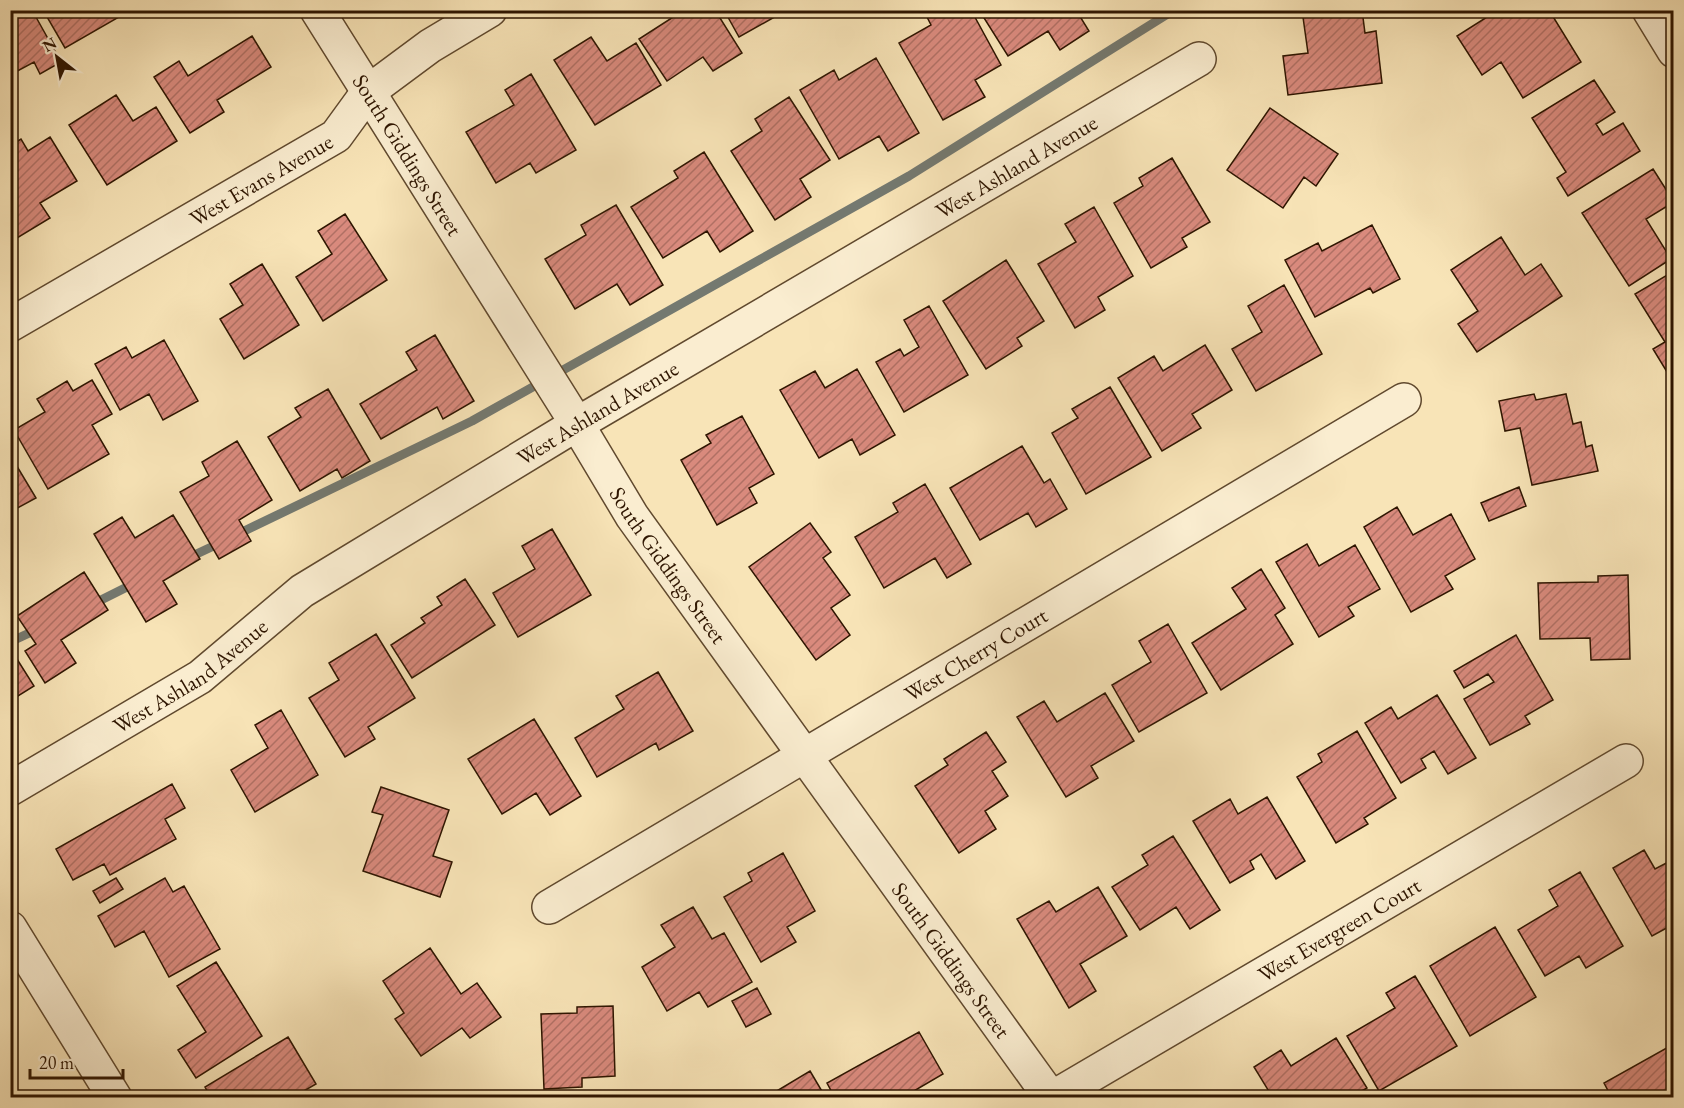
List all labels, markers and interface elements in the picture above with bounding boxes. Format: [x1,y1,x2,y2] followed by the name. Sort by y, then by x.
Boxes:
[27,27,87,87] north arrow
[39,32,61,57] text: N
[346,69,469,241] street label: South Giddings Street
[930,108,1103,226] street label: West Ashland Avenue
[184,127,338,233] street label: West Evans Avenue
[511,354,684,472] street label: West Ashland Avenue
[603,481,733,650] street label: South Giddings Street
[899,601,1053,708] street label: West Cherry Court
[108,612,274,740] street label: West Ashland Avenue
[1253,871,1426,989] street label: West Evergreen Court
[885,876,1017,1044] street label: South Giddings Street
[30,1042,123,1080] scale bar
[39,1051,74,1074] text: 20 m

